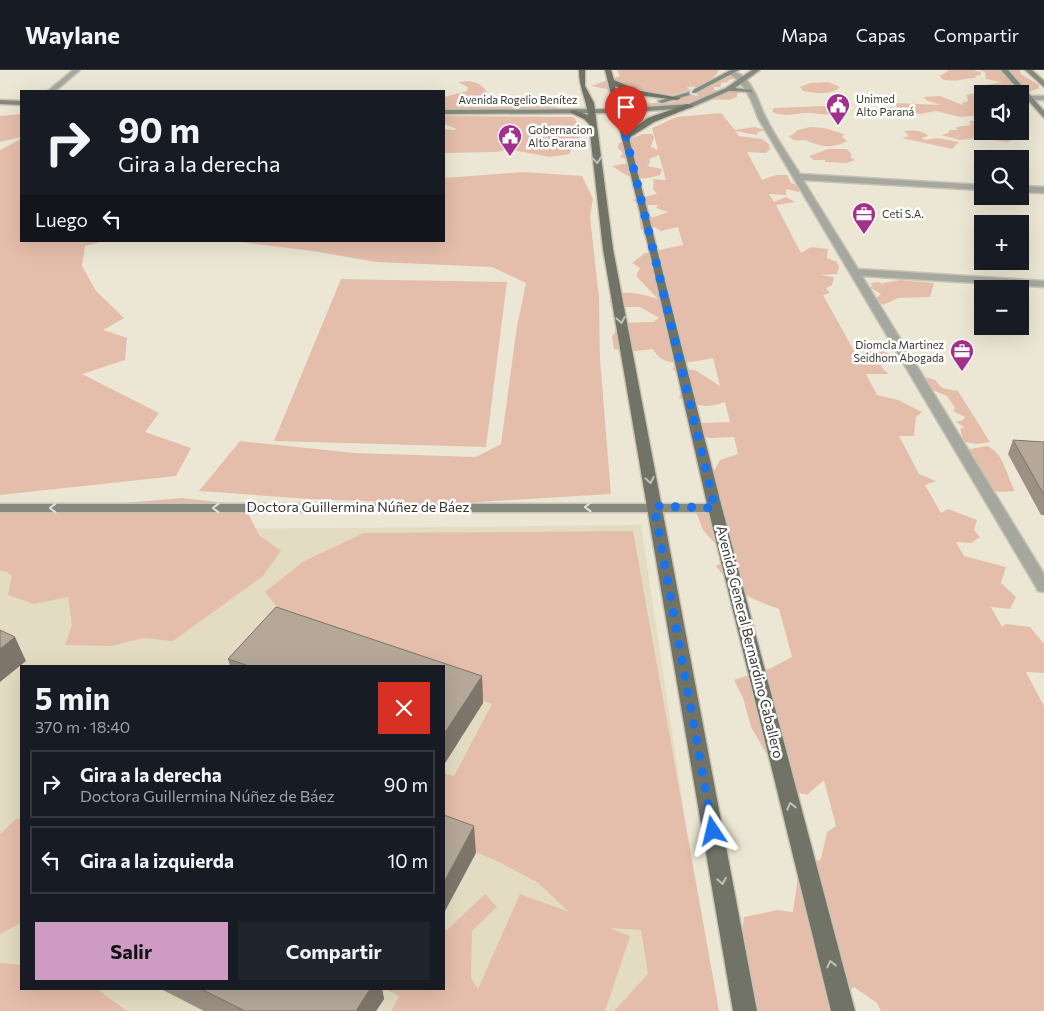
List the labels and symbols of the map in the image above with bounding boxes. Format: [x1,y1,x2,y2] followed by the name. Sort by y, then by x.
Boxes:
[605,86,647,137] pin
[689,86,697,96] one-way arrow
[825,92,851,126] public building icon: Unimed Alto Paraná
[856,92,914,118] place label: Unimed Alto Paraná
[458,93,578,106] street label: Avenida Rogelio Benítez
[497,123,523,157] public building icon: Gobernacion Alto Parana
[528,123,593,149] place label: Gobernacion Alto Parana
[591,156,602,164] one-way arrow
[851,201,877,235] office icon: Ceti S.A.
[882,207,924,220] place label: Ceti S.A.
[616,316,626,325] one-way arrow
[854,338,945,364] place label: Diomcla Martinez Seidhom Abogada
[949,338,975,372] office icon: Diomcla Martinez Seidhom Abogada
[644,476,654,485] one-way arrow
[247,498,469,515] street label: Doctora Guillermina Núñez de Báez
[584,502,592,512] one-way arrow
[49,503,56,513] one-way arrow
[211,503,219,513] one-way arrow
[713,524,788,760] street label: Avenida General Bernardino Caballero
[786,802,797,811] one-way arrow
[686,804,738,856] position arrow
[717,877,727,886] one-way arrow
[826,959,837,968] one-way arrow

